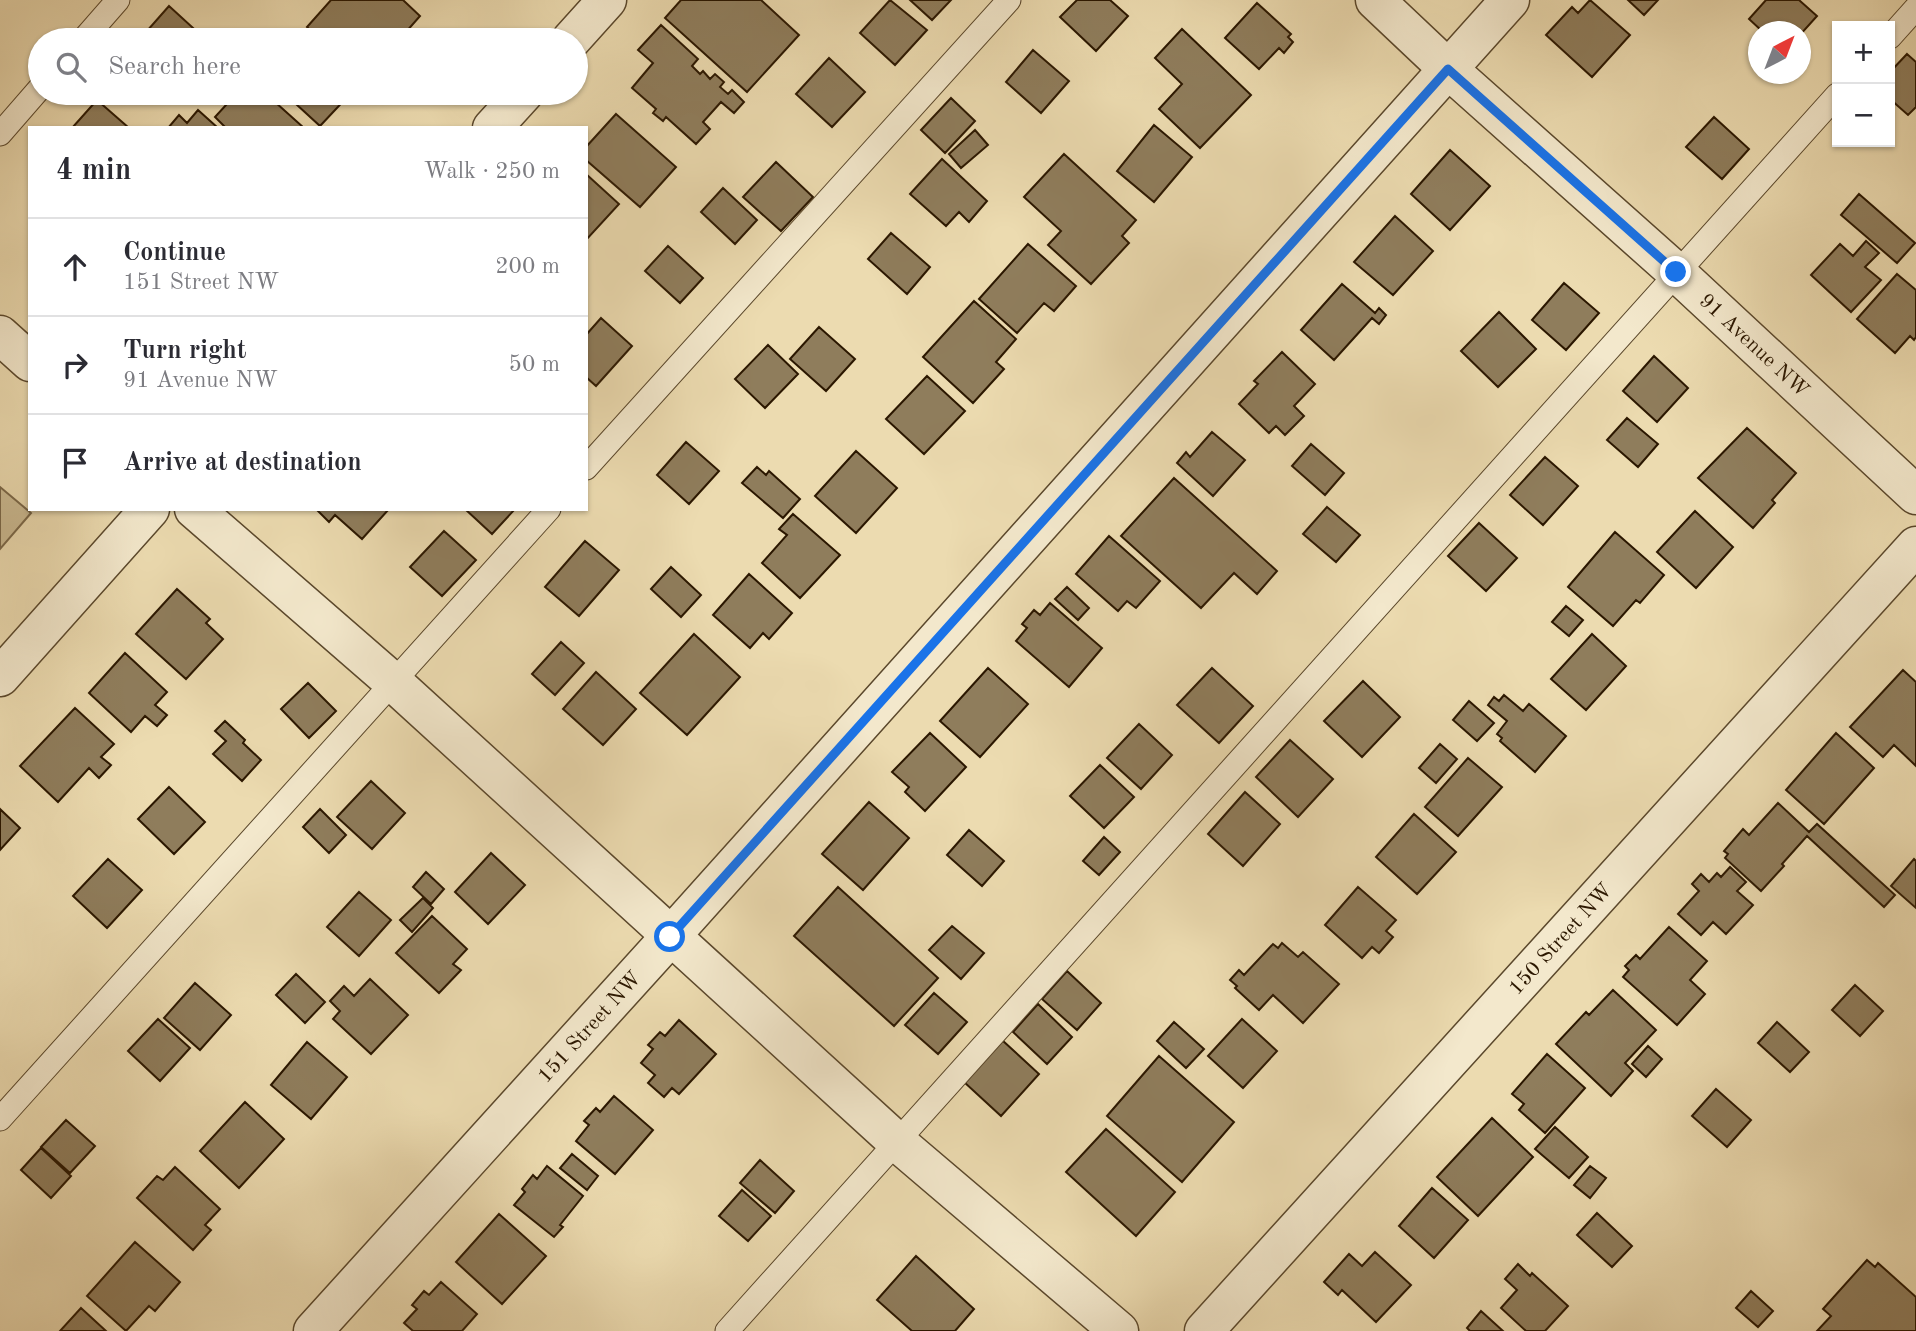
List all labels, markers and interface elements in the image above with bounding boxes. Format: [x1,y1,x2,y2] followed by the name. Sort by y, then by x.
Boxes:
[1748,21,1811,84] north arrow
[1832,21,1895,147] map controls
[1832,21,1895,84] button: +
[28,28,588,105] search box
[52,48,90,86] icon: search
[108,54,241,80] text: Search here
[1832,84,1895,147] button: −
[56,156,131,186] text: 4 min
[424,160,560,183] text: Walk · 250 m
[123,240,226,266] text: Continue
[56,248,94,286] icon: ahead
[495,255,560,278] text: 200 m
[1660,256,1691,287] route end
[123,271,279,294] text: 151 Street NW
[1695,290,1813,402] street label: 91 Avenue NW
[123,338,246,364] text: Turn right
[56,346,94,384] icon: right
[509,353,560,376] text: 50 m
[123,369,278,392] text: 91 Avenue NW
[56,444,94,482] icon: arrive
[123,450,362,476] text: Arrive at destination
[1505,880,1617,999] street label: 150 Street NW
[654,921,685,952] route start
[534,968,646,1087] street label: 151 Street NW

